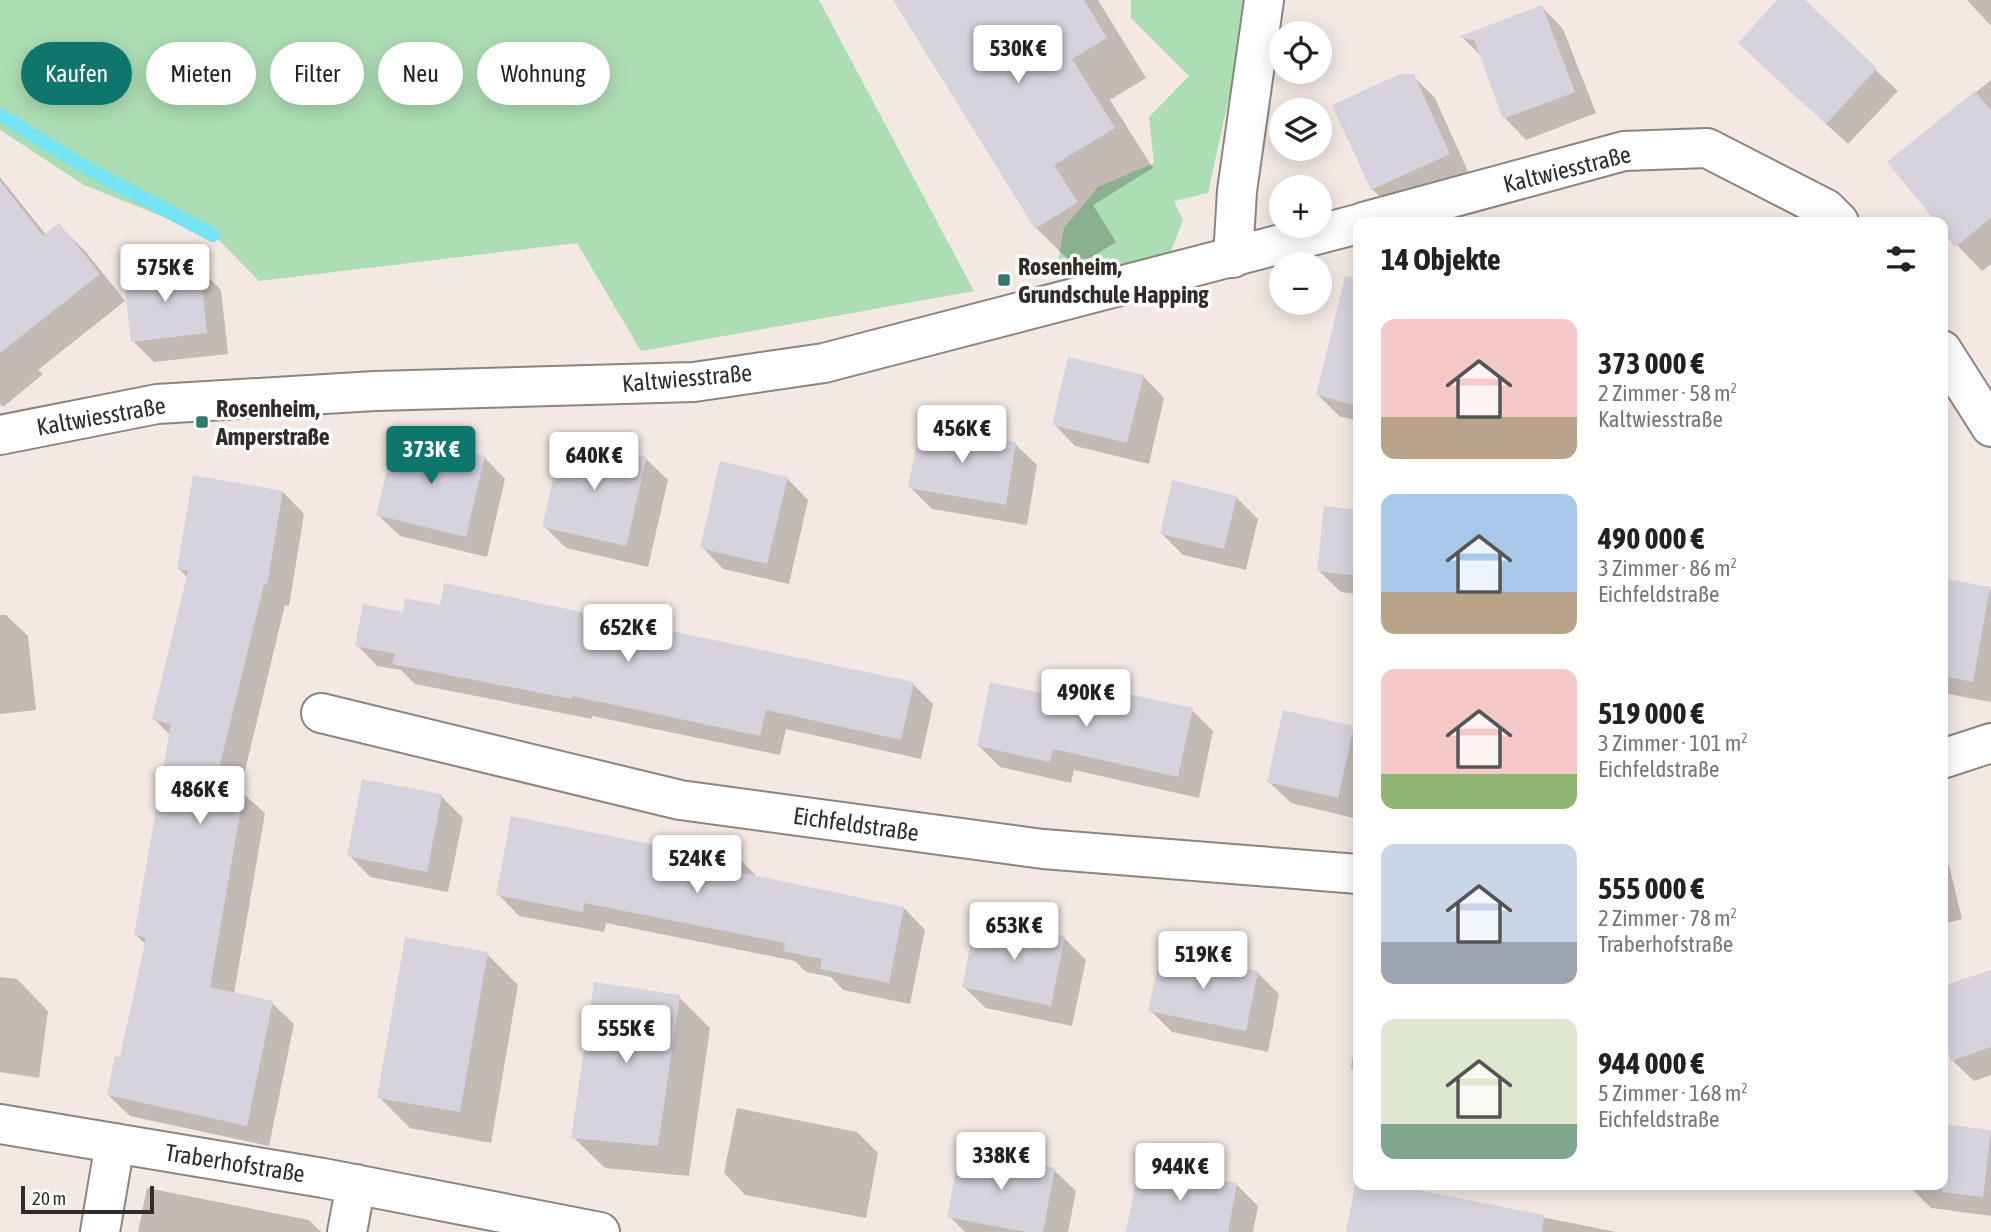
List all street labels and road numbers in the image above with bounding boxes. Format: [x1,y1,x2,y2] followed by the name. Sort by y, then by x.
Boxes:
[1501,140,1633,198] street label: Kaltwiesstraße
[621,359,753,397] street label: Kaltwiesstraße
[35,391,167,441] street label: Kaltwiesstraße
[791,802,921,846] street label: Eichfeldstraße
[163,1139,307,1187] street label: Traberhofstraße

